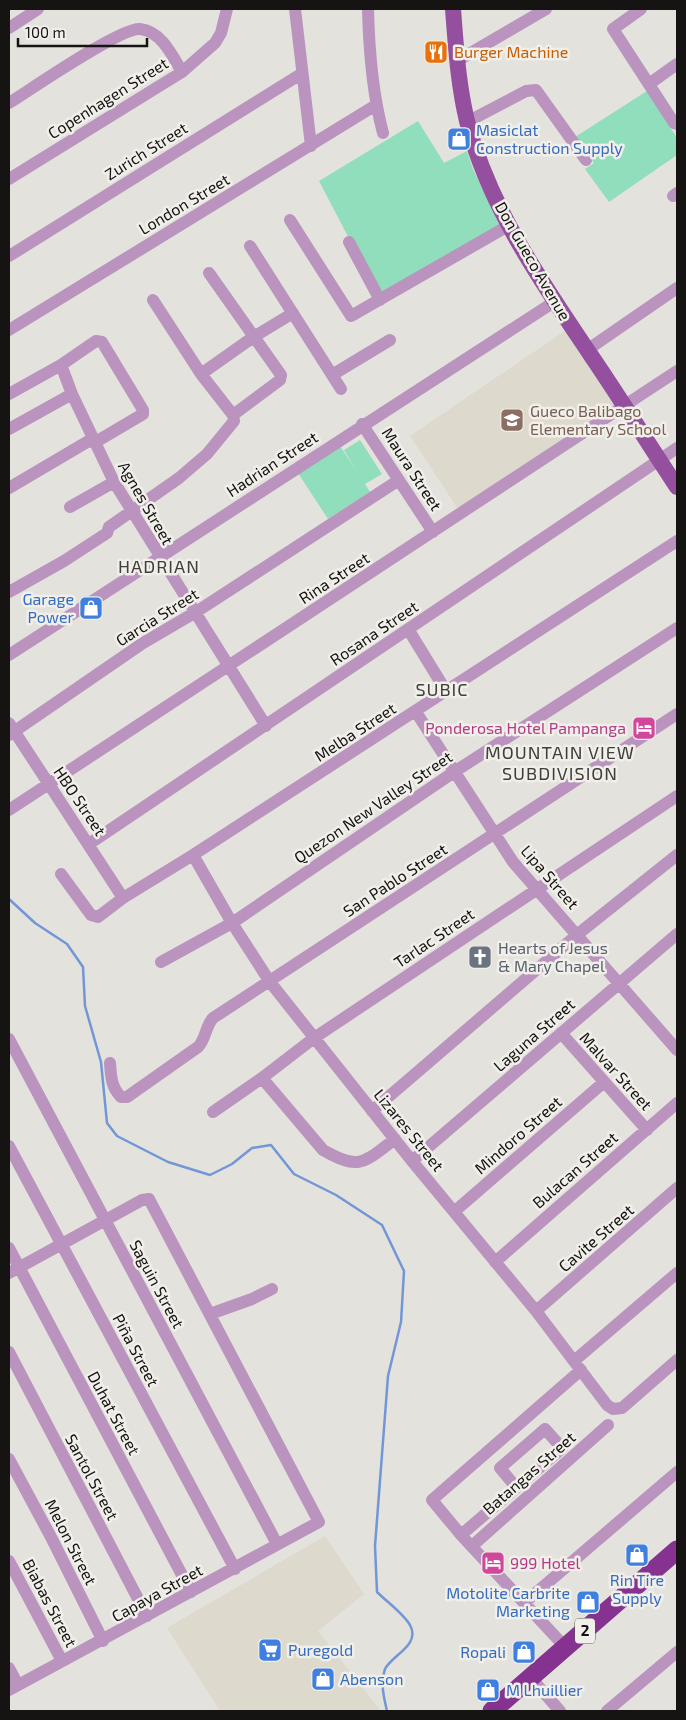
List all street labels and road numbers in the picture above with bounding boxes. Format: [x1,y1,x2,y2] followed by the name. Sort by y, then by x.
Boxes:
[44,53,171,142] street label: Copenhagen Street
[101,118,191,183] street label: Zurich Street
[135,169,232,238] street label: London Street
[492,198,575,323] street label: Don Gueco Avenue
[379,424,446,514] street label: Maura Street
[222,427,321,500] street label: Hadrian Street
[115,458,178,548] street label: Agnes Street
[295,548,372,607] street label: Rina Street
[112,584,201,649] street label: Garcia Street
[326,596,421,669] street label: Rosana Street
[310,698,399,765] street label: Melba Street
[290,747,456,867] street label: Quezon New Valley Street
[50,763,110,839] street label: HBO Street
[339,839,450,920] street label: San Pablo Street
[518,841,583,912] street label: Lipa Street
[390,904,477,971] street label: Tarlac Street
[489,994,578,1075] street label: Laguna Street
[576,1028,656,1114] street label: Malvar Street
[371,1085,448,1175] street label: Lizares Street
[470,1092,565,1178] street label: Mindoro Street
[528,1128,621,1212] street label: Bulacan Street
[554,1200,637,1275] street label: Cavite Street
[126,1236,189,1331] street label: Saguin Street
[109,1310,163,1389] street label: Piña Street
[84,1368,144,1458] street label: Duhat Street
[478,1427,579,1518] street label: Batangas Street
[62,1431,123,1523] street label: Santol Street
[42,1496,101,1588] street label: Melon Street
[19,1556,82,1650] street label: Biabas Street
[108,1560,206,1625] street label: Capaya Street
[575,1618,595,1644] road number: 2

